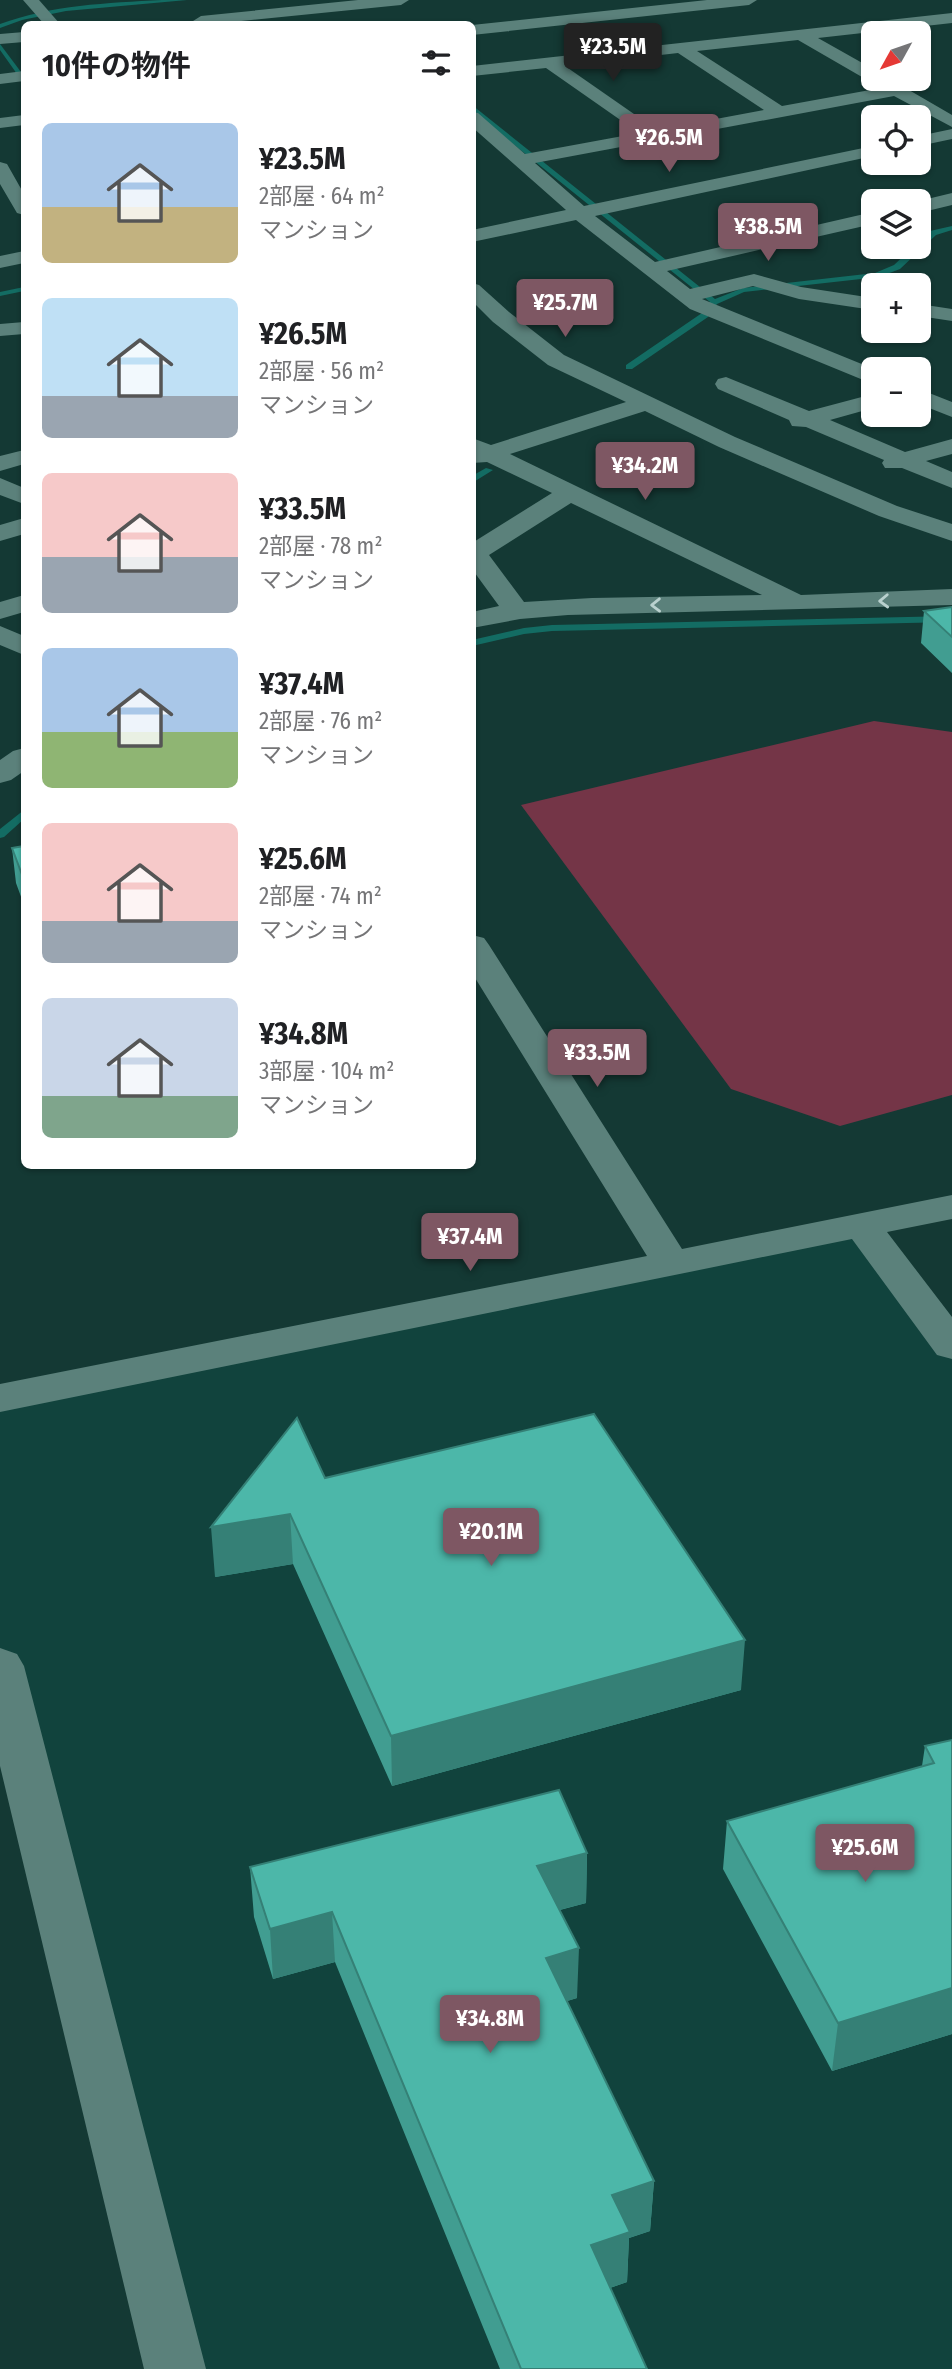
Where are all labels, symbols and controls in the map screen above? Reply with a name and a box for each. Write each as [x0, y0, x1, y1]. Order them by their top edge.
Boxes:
north arrow [861, 21, 931, 91]
map controls [861, 21, 931, 427]
pin: ¥23.5M [556, 24, 670, 83]
text: ¥23.5M [580, 32, 646, 60]
icon: filters [417, 44, 455, 82]
text: 10件の物件 [42, 48, 191, 84]
button: locate [861, 105, 931, 175]
pin: ¥26.5M [612, 114, 726, 174]
text: ¥26.5M [635, 123, 703, 151]
text: ¥23.5M [259, 141, 346, 177]
icon: home [98, 151, 182, 235]
text: 2部屋 · 64 m² [259, 182, 385, 210]
button: layers [861, 189, 931, 259]
pin: ¥38.5M [711, 204, 825, 263]
text: ¥38.5M [734, 212, 802, 240]
text: マンション [259, 216, 374, 244]
button: + [861, 273, 931, 343]
pin: ¥25.7M [508, 280, 622, 339]
text: ¥25.7M [532, 288, 598, 316]
text: ¥26.5M [259, 316, 347, 352]
icon: home [98, 326, 182, 410]
text: 2部屋 · 56 m² [259, 357, 384, 385]
button: − [861, 357, 931, 427]
text: マンション [259, 391, 374, 419]
pin: ¥34.2M [588, 442, 702, 502]
text: ¥34.2M [612, 451, 678, 479]
text: ¥33.5M [259, 491, 346, 527]
icon: home [98, 501, 182, 585]
text: 2部屋 · 78 m² [259, 532, 383, 560]
text: マンション [259, 566, 374, 594]
one-way arrow [878, 593, 889, 609]
one-way arrow [651, 597, 662, 612]
text: ¥37.4M [259, 666, 344, 702]
icon: home [98, 676, 182, 760]
text: 2部屋 · 76 m² [259, 707, 382, 735]
text: マンション [259, 741, 374, 769]
text: ¥25.6M [259, 841, 347, 877]
icon: home [98, 851, 182, 935]
text: 2部屋 · 74 m² [259, 882, 382, 910]
text: マンション [259, 916, 374, 944]
text: ¥34.8M [259, 1016, 348, 1052]
icon: home [98, 1026, 182, 1110]
pin: ¥33.5M [540, 1030, 654, 1089]
text: ¥33.5M [564, 1038, 630, 1066]
text: 3部屋 · 104 m² [259, 1057, 394, 1085]
text: マンション [259, 1091, 374, 1119]
pin: ¥37.4M [413, 1214, 527, 1273]
text: ¥37.4M [437, 1222, 503, 1250]
pin: ¥20.1M [434, 1508, 548, 1568]
text: ¥20.1M [459, 1517, 523, 1545]
pin: ¥25.6M [808, 1825, 922, 1884]
text: ¥25.6M [831, 1833, 899, 1861]
pin: ¥34.8M [433, 1996, 547, 2055]
text: ¥34.8M [456, 2004, 524, 2032]

